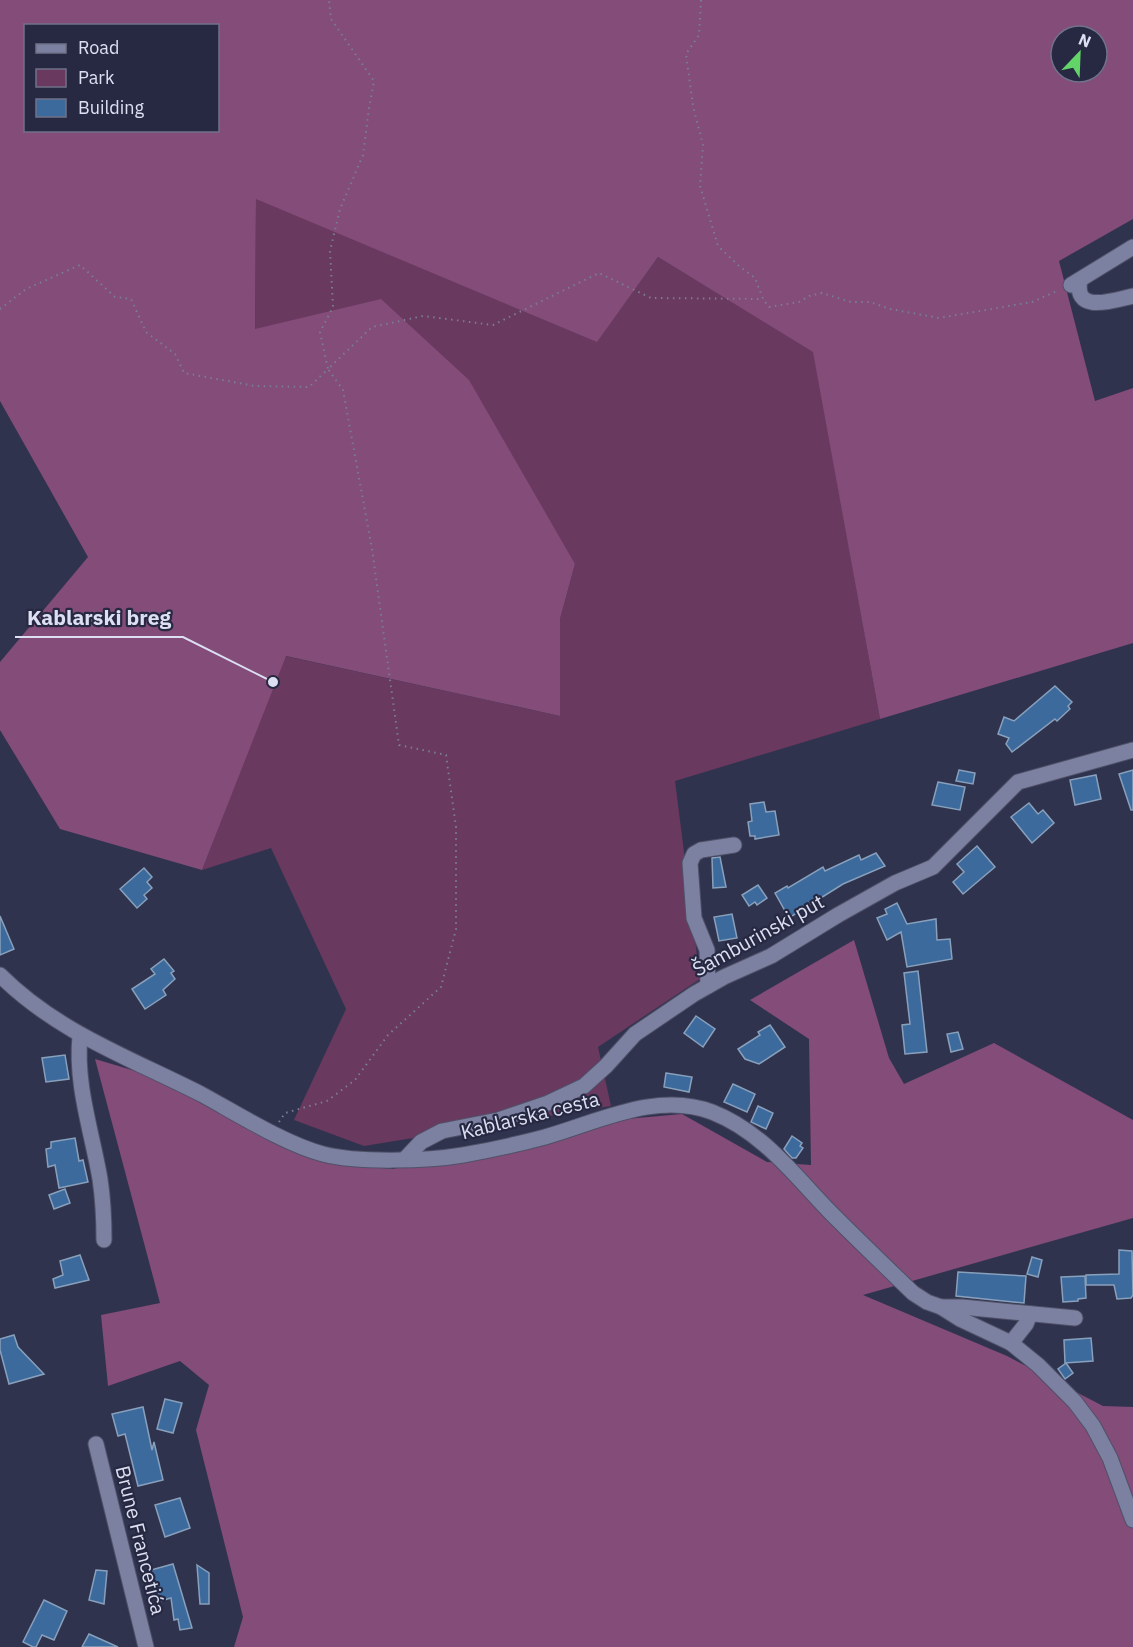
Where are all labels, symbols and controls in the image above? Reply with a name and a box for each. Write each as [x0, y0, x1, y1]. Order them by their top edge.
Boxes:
legend [24, 24, 219, 132]
north arrow [1049, 24, 1109, 84]
text: N [1076, 29, 1094, 52]
text: Road [78, 36, 119, 59]
text: Park [78, 66, 115, 89]
text: Building [78, 96, 145, 119]
callout: Kablarski breg [15, 598, 183, 637]
text: Kablarski breg [27, 603, 171, 631]
street label: Šamburinski put [687, 888, 829, 982]
street label: Kablarska cesta [458, 1085, 602, 1145]
street label: Brune Francetića [109, 1463, 173, 1618]

